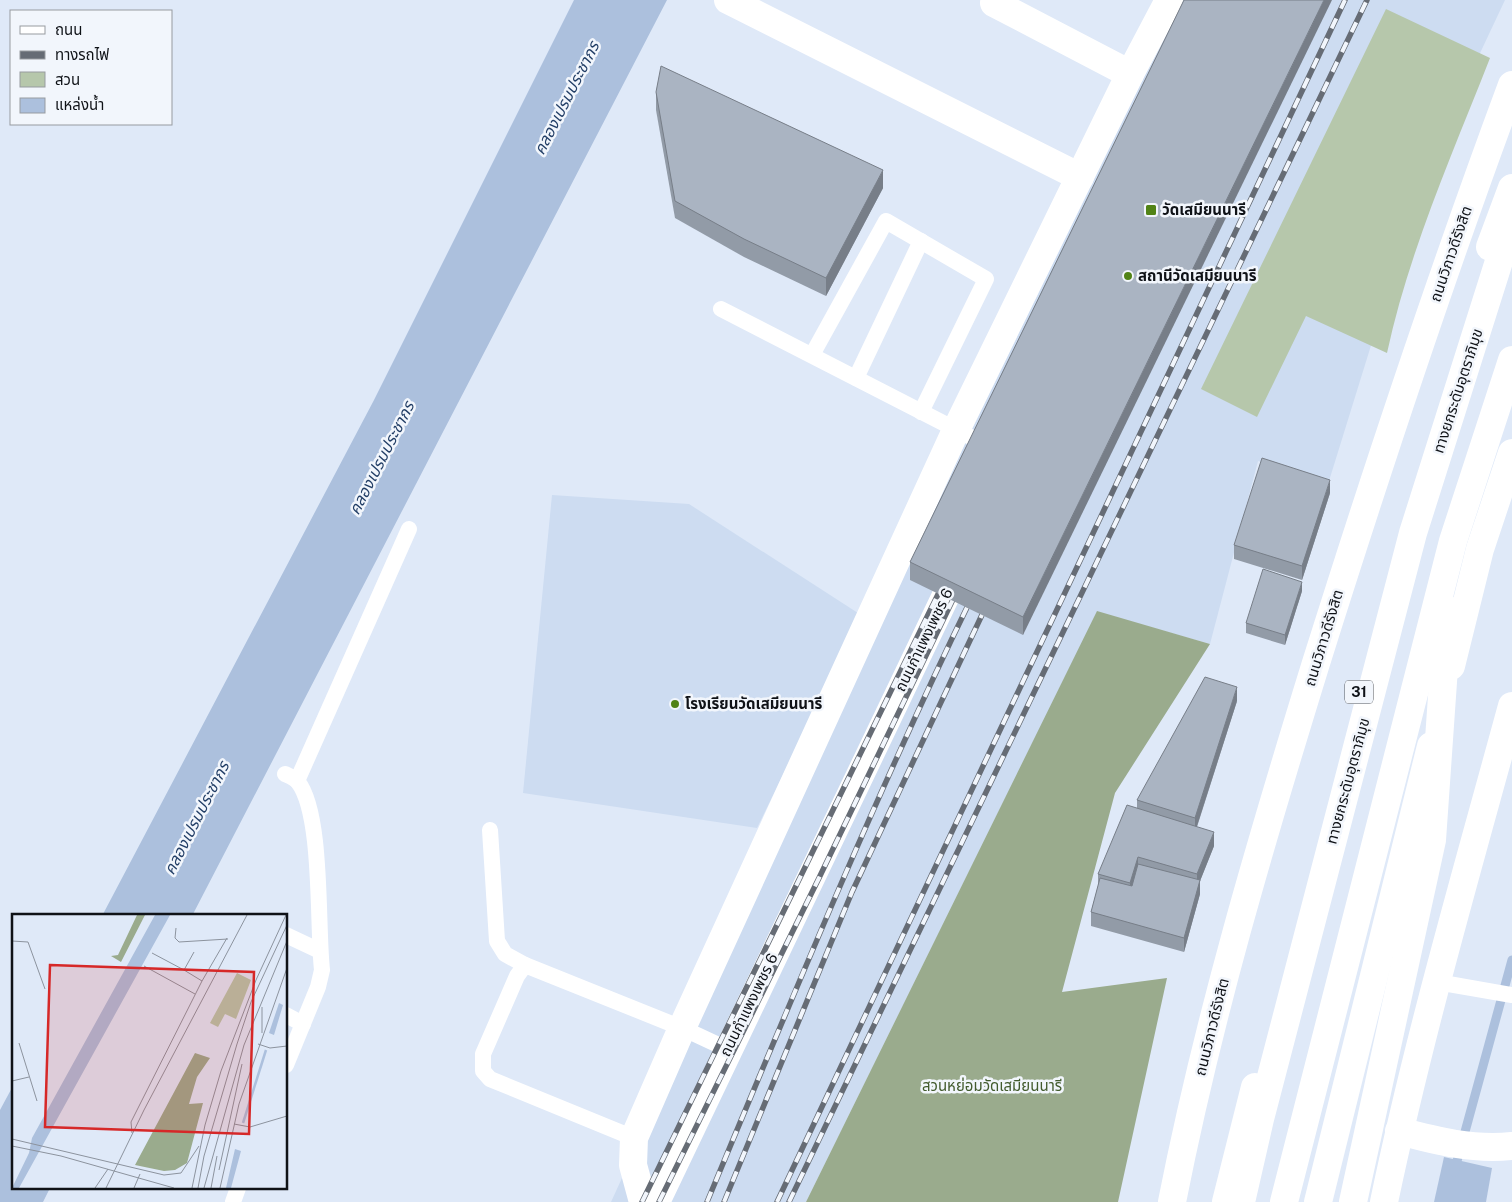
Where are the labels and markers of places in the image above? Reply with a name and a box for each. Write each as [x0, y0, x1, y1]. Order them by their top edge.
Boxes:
place label: วัดเสมียนนารี [1162, 201, 1246, 218]
marker: วัดเสมียนนารี [1144, 203, 1158, 217]
place label: สถานีวัดเสมียนนารี [1138, 267, 1257, 284]
marker: สถานีวัดเสมียนนารี [1122, 270, 1134, 282]
place label: โรงเรียนวัดเสมียนนารี [685, 695, 823, 712]
marker: โรงเรียนวัดเสมียนนารี [669, 698, 681, 710]

